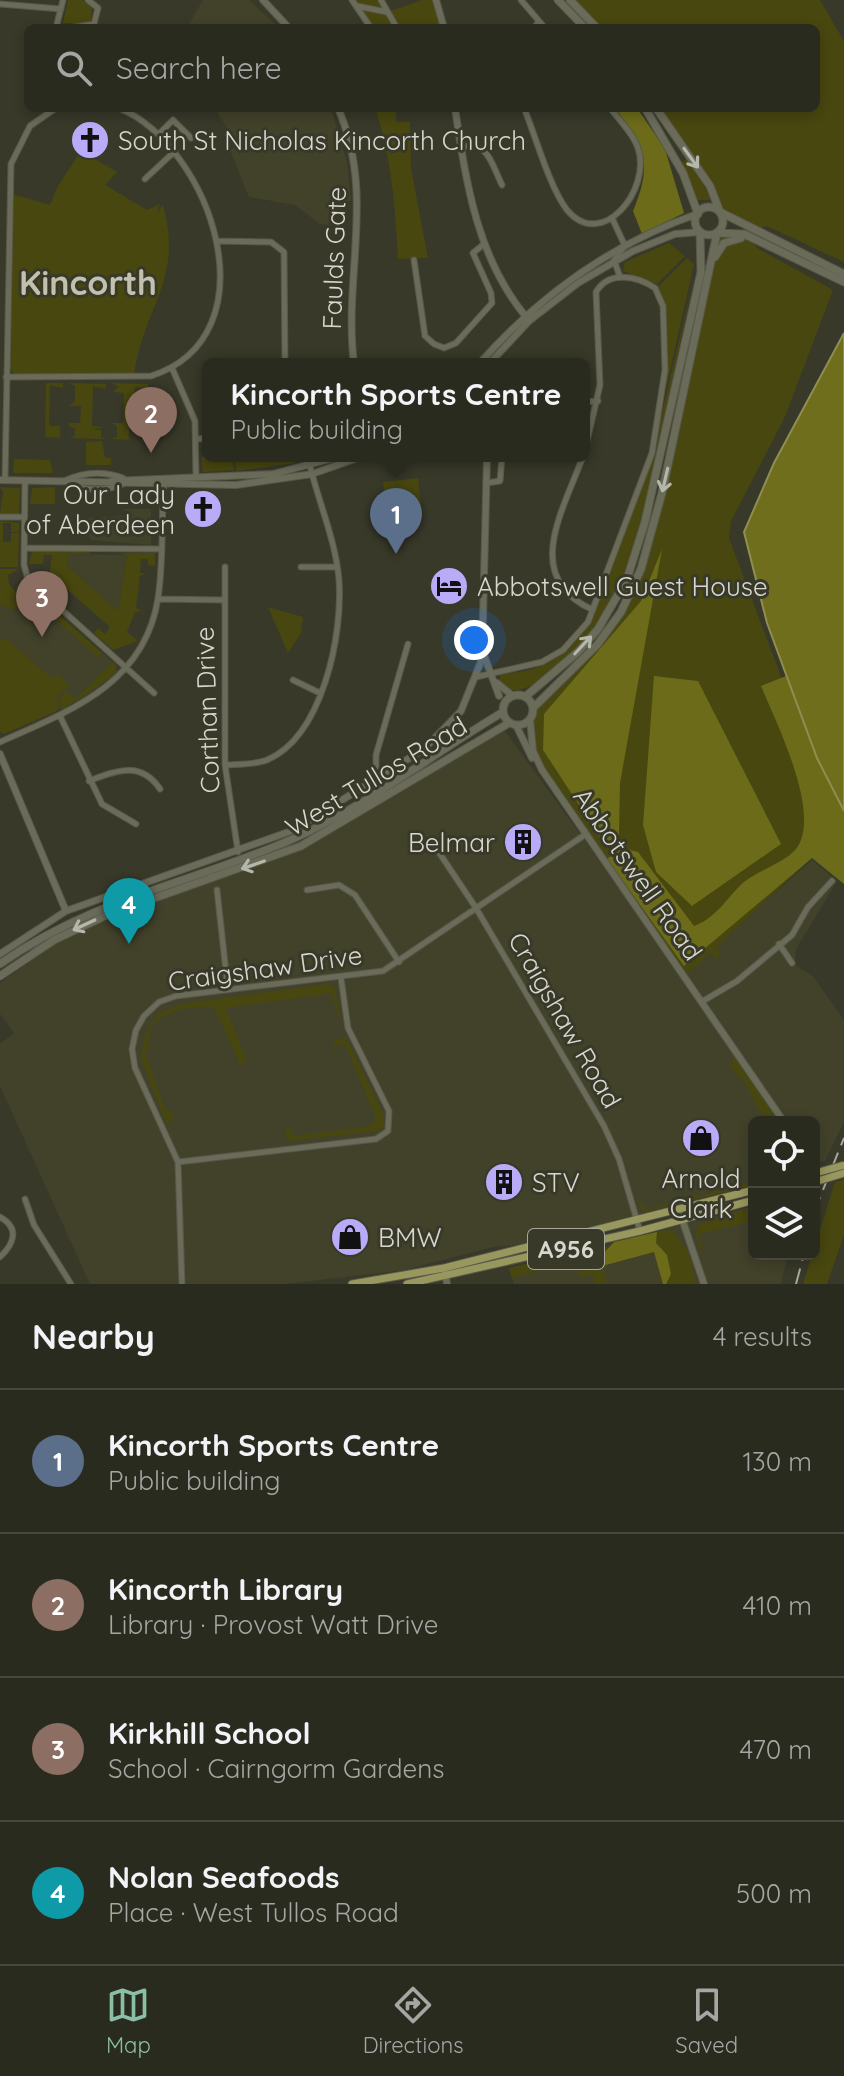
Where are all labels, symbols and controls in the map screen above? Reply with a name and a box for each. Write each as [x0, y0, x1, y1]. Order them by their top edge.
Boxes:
search box [24, 24, 820, 112]
icon: search [52, 46, 96, 90]
text: Search here [116, 49, 282, 87]
church icon: South St Nicholas Kincorth Church [69, 119, 111, 161]
place label: South St Nicholas Kincorth Church [118, 124, 526, 157]
one-way arrow [682, 147, 699, 168]
street label: Faulds Gate [315, 186, 353, 330]
district label: Kincorth [19, 261, 157, 304]
popup [202, 358, 590, 462]
text: Kincorth Sports Centre [230, 375, 562, 413]
pin: 2 [125, 387, 177, 453]
text: Public building [230, 413, 403, 446]
one-way arrow [657, 466, 672, 492]
place label: Our Lady of Aberdeen [26, 478, 175, 541]
church icon: Our Lady of Aberdeen [182, 488, 224, 530]
pin: 1 [370, 488, 422, 554]
hotel icon: Abbotswell Guest House [428, 565, 470, 607]
place label: Abbotswell Guest House [477, 570, 768, 603]
pin: 3 [16, 571, 68, 637]
your location [454, 620, 494, 660]
street label: Corthan Drive [188, 626, 226, 794]
one-way arrow [574, 636, 592, 656]
street label: West Tullos Road [279, 709, 473, 843]
street label: Abbotswell Road [566, 781, 710, 967]
building icon: Belmar [502, 821, 544, 863]
place label: Belmar [408, 826, 495, 859]
one-way arrow [240, 858, 265, 873]
pin: 4 [103, 878, 155, 944]
one-way arrow [73, 918, 97, 933]
street label: Craigshaw Road [501, 926, 629, 1114]
street label: Craigshaw Drive [166, 938, 364, 998]
map controls [748, 1116, 820, 1260]
button: locate [748, 1116, 820, 1188]
shop icon: Arnold Clark [680, 1117, 722, 1159]
building icon: STV [483, 1161, 525, 1203]
place label: Arnold Clark [661, 1162, 741, 1225]
place label: STV [532, 1166, 580, 1199]
button: layers [748, 1188, 820, 1260]
shop icon: BMW [329, 1216, 371, 1258]
place label: BMW [378, 1221, 442, 1254]
road number: A956 [528, 1229, 604, 1269]
text: Nearby [32, 1315, 155, 1358]
text: 4 results [713, 1320, 812, 1353]
text: Kincorth Sports Centre [108, 1426, 439, 1464]
text: 1 [53, 1445, 63, 1478]
text: 130 m [742, 1445, 812, 1478]
text: Public building [108, 1464, 280, 1497]
text: Kincorth Library [108, 1570, 343, 1608]
text: 2 [51, 1589, 65, 1622]
text: 410 m [743, 1589, 812, 1622]
text: Library · Provost Watt Drive [108, 1608, 439, 1641]
text: Kirkhill School [108, 1714, 311, 1752]
text: 3 [51, 1733, 65, 1766]
text: 470 m [739, 1733, 812, 1766]
text: School · Cairngorm Gardens [108, 1752, 444, 1785]
text: Nolan Seafoods [108, 1858, 340, 1896]
text: 4 [50, 1877, 66, 1910]
text: 500 m [736, 1877, 812, 1910]
text: Place · West Tullos Road [108, 1896, 399, 1929]
tab: Map [106, 1983, 151, 2059]
tab: Directions [363, 1983, 463, 2059]
tab: Saved [675, 1983, 738, 2059]

